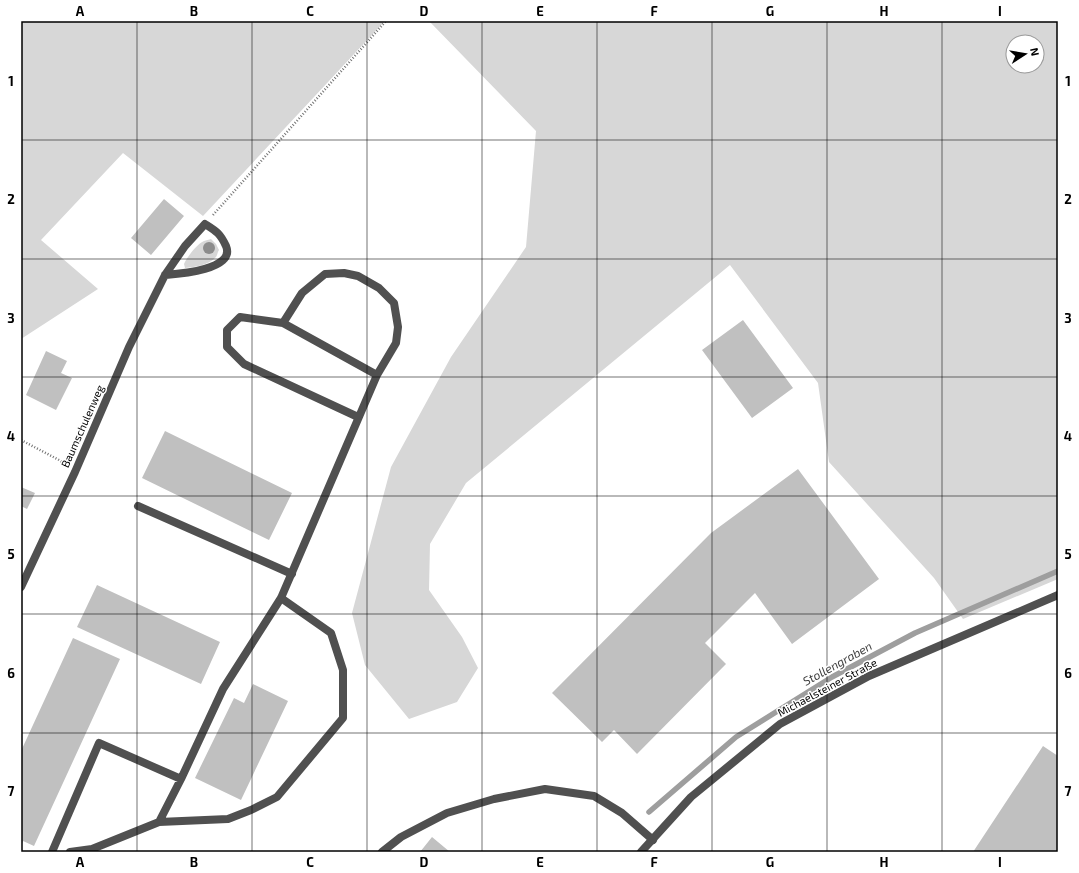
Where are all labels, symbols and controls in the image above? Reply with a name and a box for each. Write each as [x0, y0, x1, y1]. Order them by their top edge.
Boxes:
text: A [76, 3, 85, 19]
text: B [190, 3, 198, 19]
text: C [306, 3, 314, 19]
text: D [420, 3, 429, 19]
text: E [536, 3, 544, 19]
text: F [650, 3, 658, 19]
text: G [766, 3, 774, 19]
text: H [880, 3, 889, 19]
text: I [998, 3, 1002, 19]
north arrow [1005, 34, 1045, 74]
text: N [1028, 47, 1042, 57]
text: 1 [8, 73, 14, 89]
text: 1 [1065, 73, 1071, 89]
text: 2 [7, 191, 15, 207]
text: 2 [1064, 191, 1072, 207]
text: 3 [7, 310, 15, 326]
text: 3 [1064, 310, 1072, 326]
street label: Baumschulenweg [58, 383, 106, 469]
text: 4 [7, 428, 15, 444]
text: 4 [1064, 428, 1072, 444]
text: 5 [7, 546, 15, 562]
text: 5 [1064, 546, 1072, 562]
water label: Stollengraben [800, 638, 874, 688]
street label: Michaelsteiner Straße [775, 655, 879, 719]
text: 6 [7, 665, 15, 681]
text: 6 [1064, 665, 1072, 681]
text: 7 [8, 783, 15, 799]
text: 7 [1065, 783, 1072, 799]
text: A [76, 854, 85, 870]
text: B [190, 854, 198, 870]
text: C [306, 854, 314, 870]
text: D [420, 854, 429, 870]
text: E [536, 854, 544, 870]
text: F [650, 854, 658, 870]
text: G [766, 854, 774, 870]
text: H [880, 854, 889, 870]
text: I [998, 854, 1002, 870]

